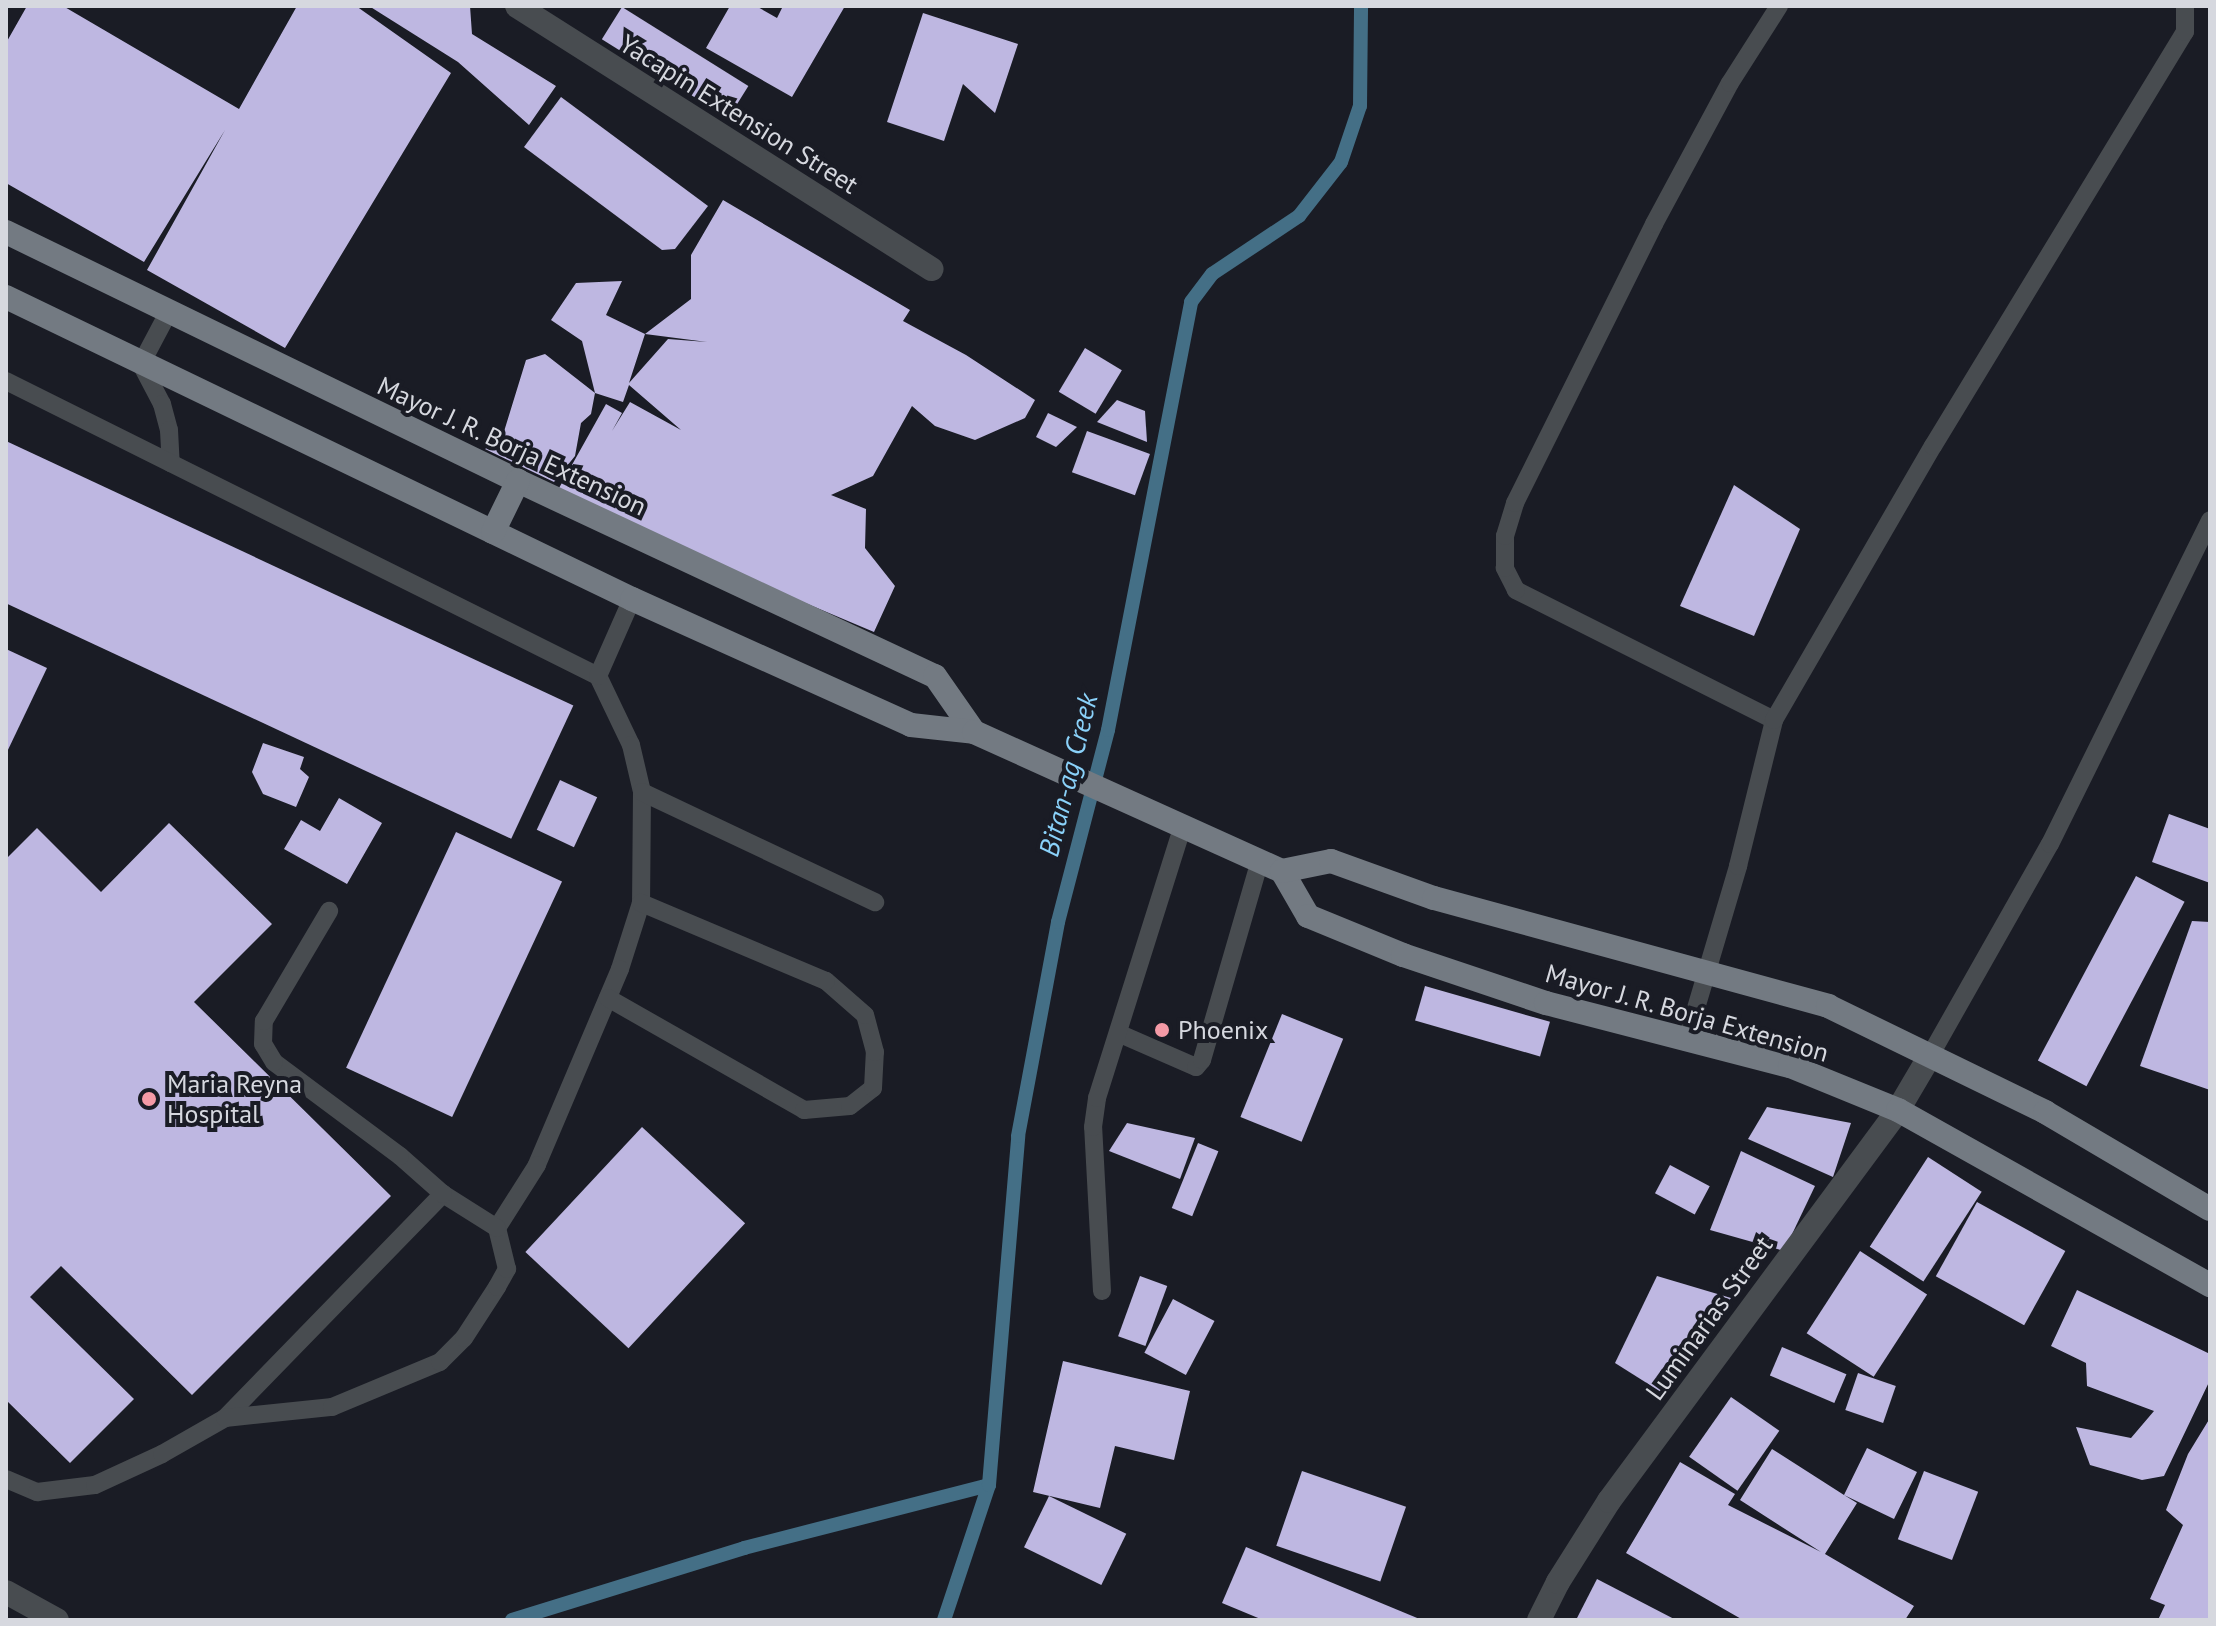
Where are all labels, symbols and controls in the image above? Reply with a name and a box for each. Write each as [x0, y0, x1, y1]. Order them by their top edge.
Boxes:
street label: Yacapin Extension Street [614, 28, 864, 200]
street label: Mayor J. R. Borja Extension [371, 369, 653, 523]
water label: Bitan-ag Creek [1032, 690, 1104, 860]
street label: Mayor J. R. Borja Extension [1540, 957, 1834, 1069]
place label: Phoenix [1178, 1014, 1268, 1046]
marker: Phoenix [1153, 1021, 1171, 1039]
place label: Maria Reyna Hospital [167, 1068, 302, 1130]
marker: Maria Reyna Hospital [138, 1088, 160, 1110]
street label: Luminarias Street [1639, 1230, 1779, 1406]

